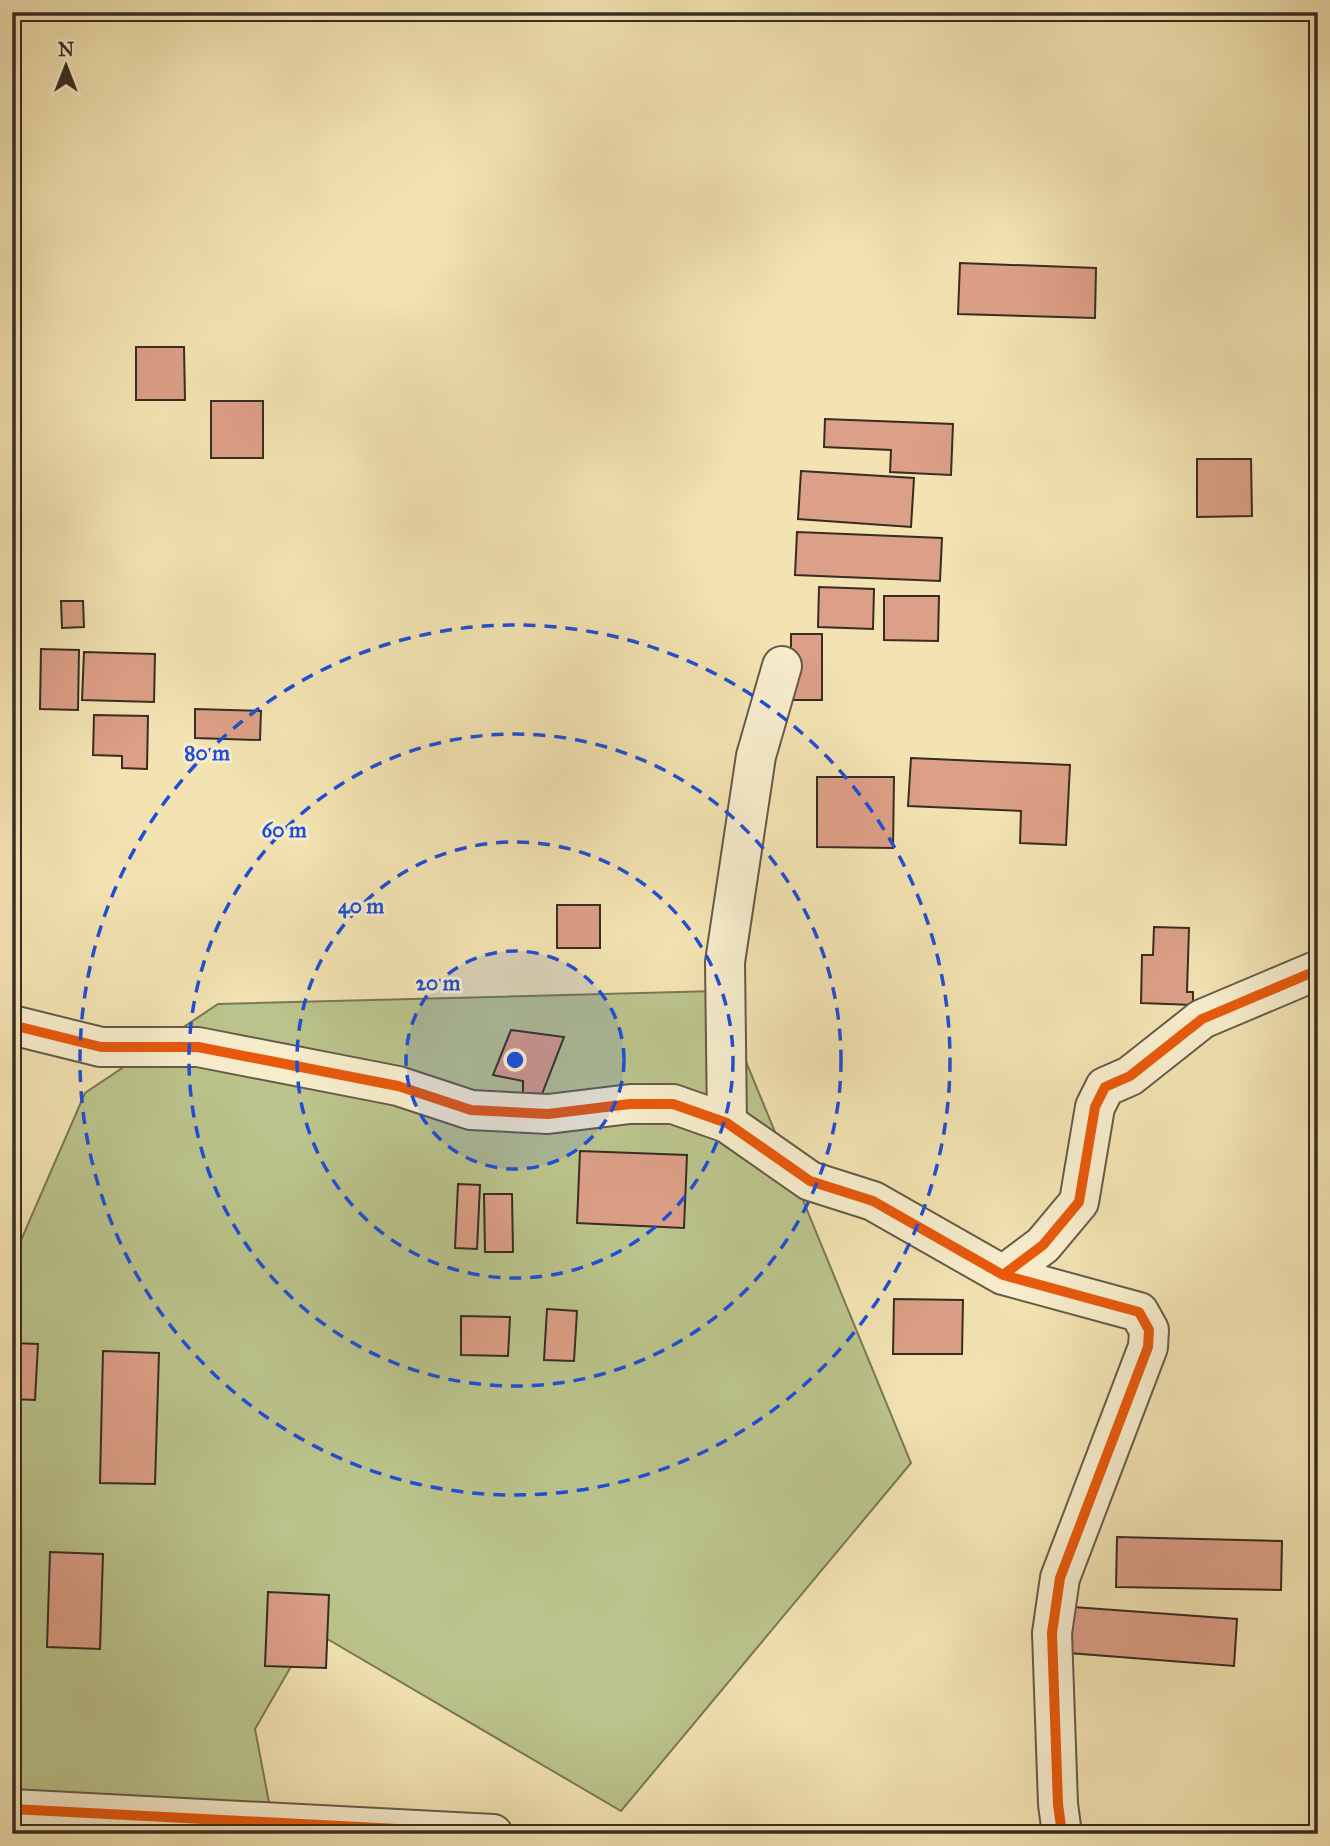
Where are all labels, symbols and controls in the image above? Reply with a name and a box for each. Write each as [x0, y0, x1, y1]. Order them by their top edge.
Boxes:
north arrow [32, 32, 102, 102]
text: N [58, 38, 74, 61]
text: 80 m [184, 740, 230, 766]
text: 60 m [261, 817, 307, 843]
text: 40 m [338, 893, 384, 919]
text: 20 m [416, 970, 461, 996]
centre of rings [503, 1048, 527, 1072]

